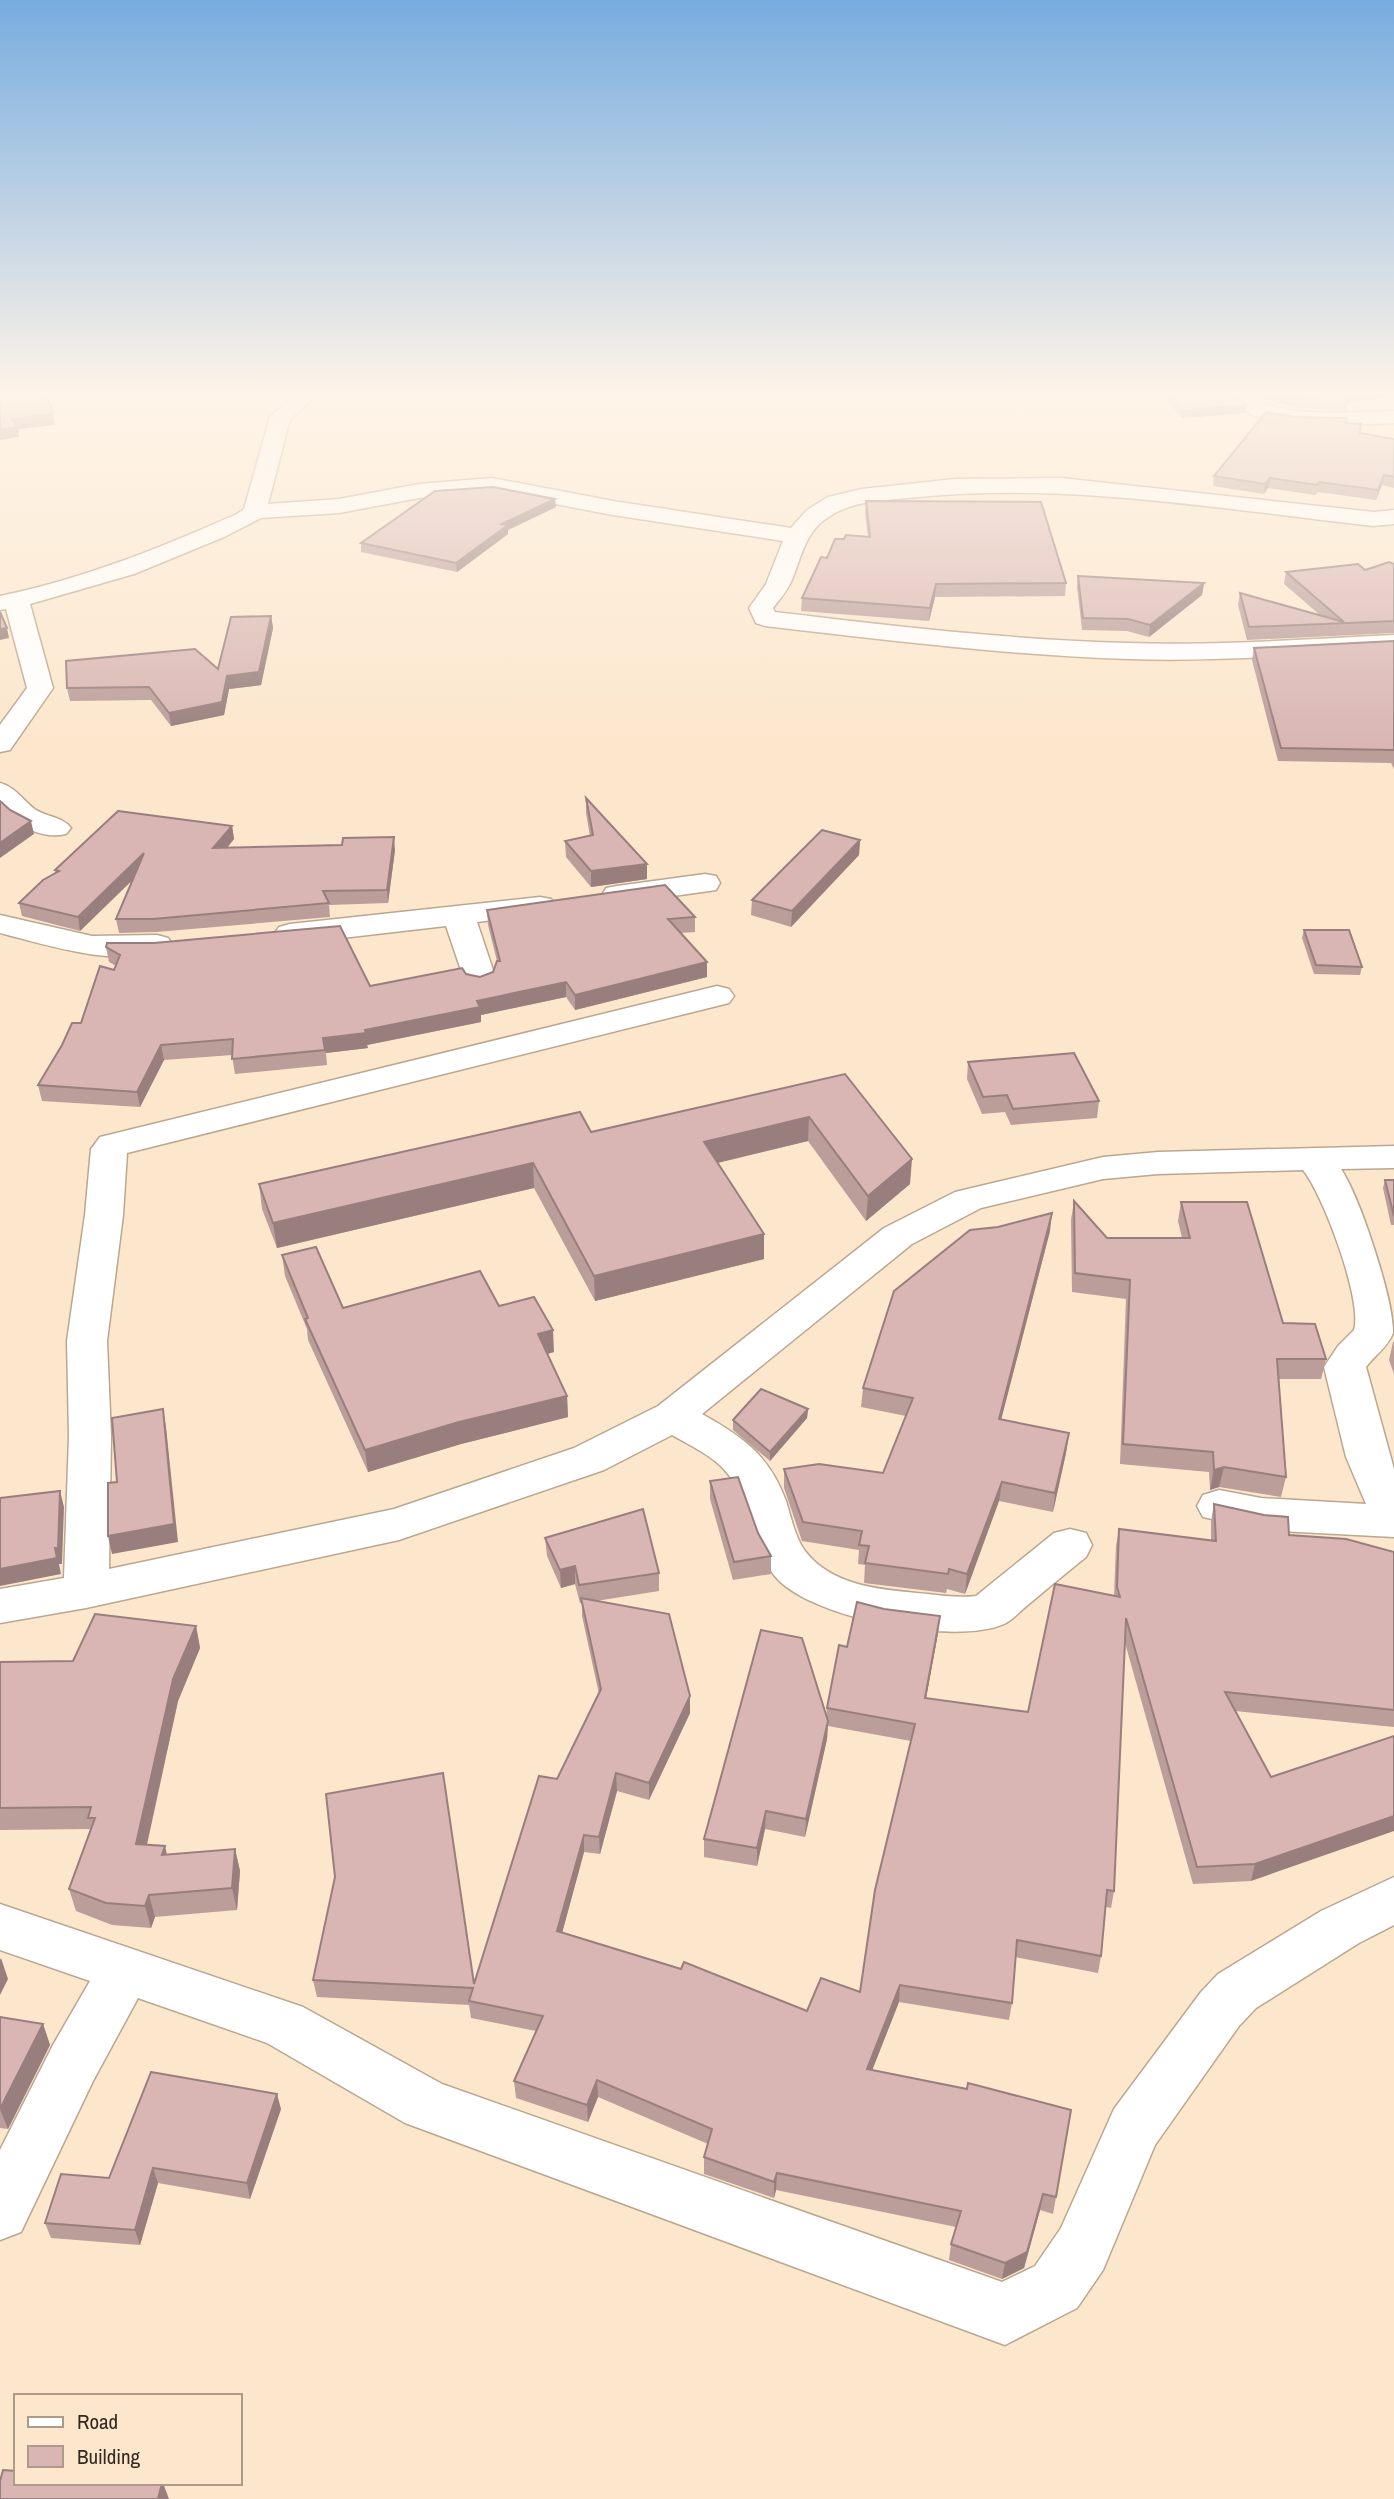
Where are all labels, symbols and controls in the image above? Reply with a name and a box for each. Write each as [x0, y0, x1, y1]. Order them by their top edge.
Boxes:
legend [14, 2394, 242, 2485]
text: Road [77, 2407, 118, 2436]
text: Building [77, 2442, 141, 2471]

